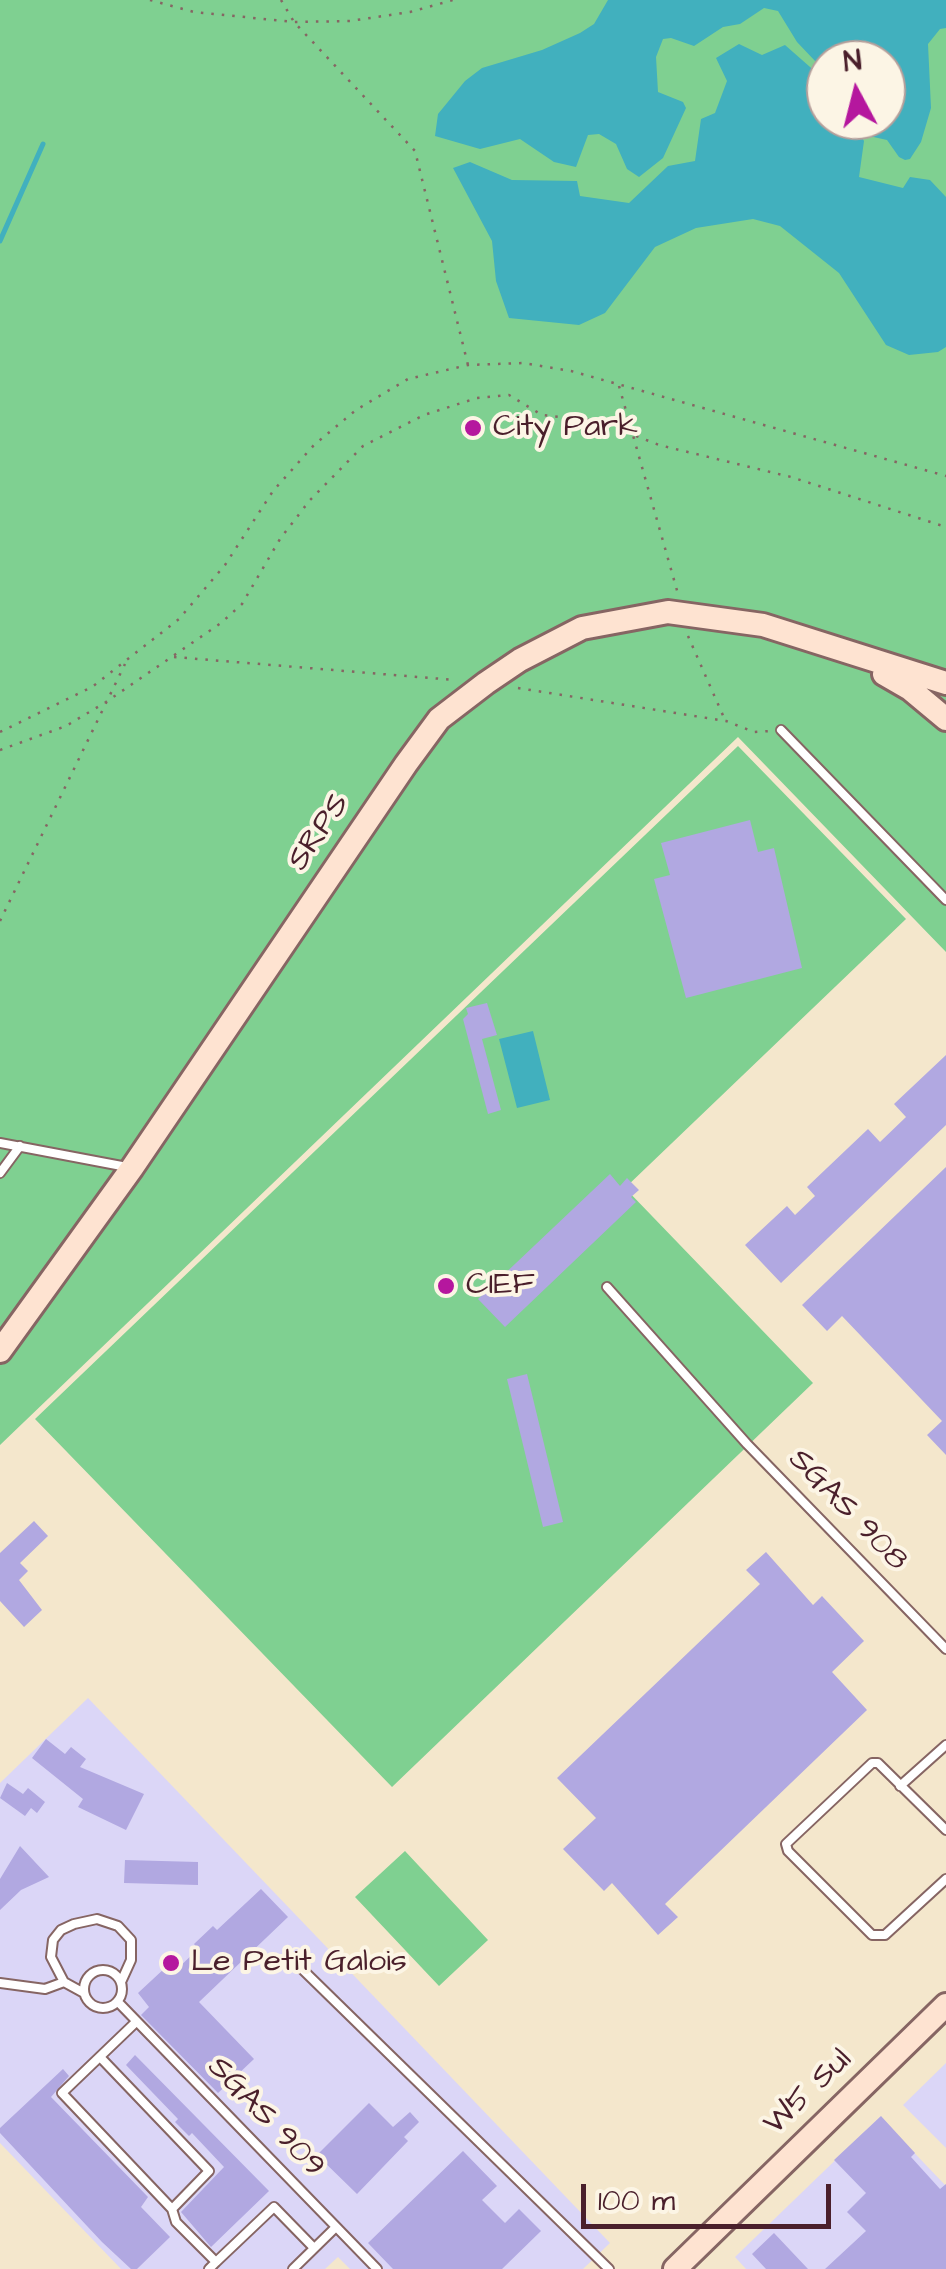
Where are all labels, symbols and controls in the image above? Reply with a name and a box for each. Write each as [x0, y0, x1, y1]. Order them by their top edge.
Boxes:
north arrow [806, 40, 906, 140]
text: N [841, 41, 864, 82]
place label: City Park [493, 409, 638, 447]
marker: City Park [462, 417, 484, 439]
street label: SRPS [281, 787, 359, 879]
place label: CIEF [466, 1267, 535, 1305]
marker: CIEF [435, 1275, 457, 1297]
street label: SGAS 908 [779, 1442, 915, 1580]
place label: Le Petit Galois [191, 1944, 407, 1982]
marker: Le Petit Galois [160, 1952, 182, 1974]
street label: W5 Sul [757, 2042, 861, 2144]
street label: SGAS 909 [198, 2050, 332, 2186]
scale bar [586, 2164, 836, 2226]
text: 100 m [598, 2180, 675, 2222]

